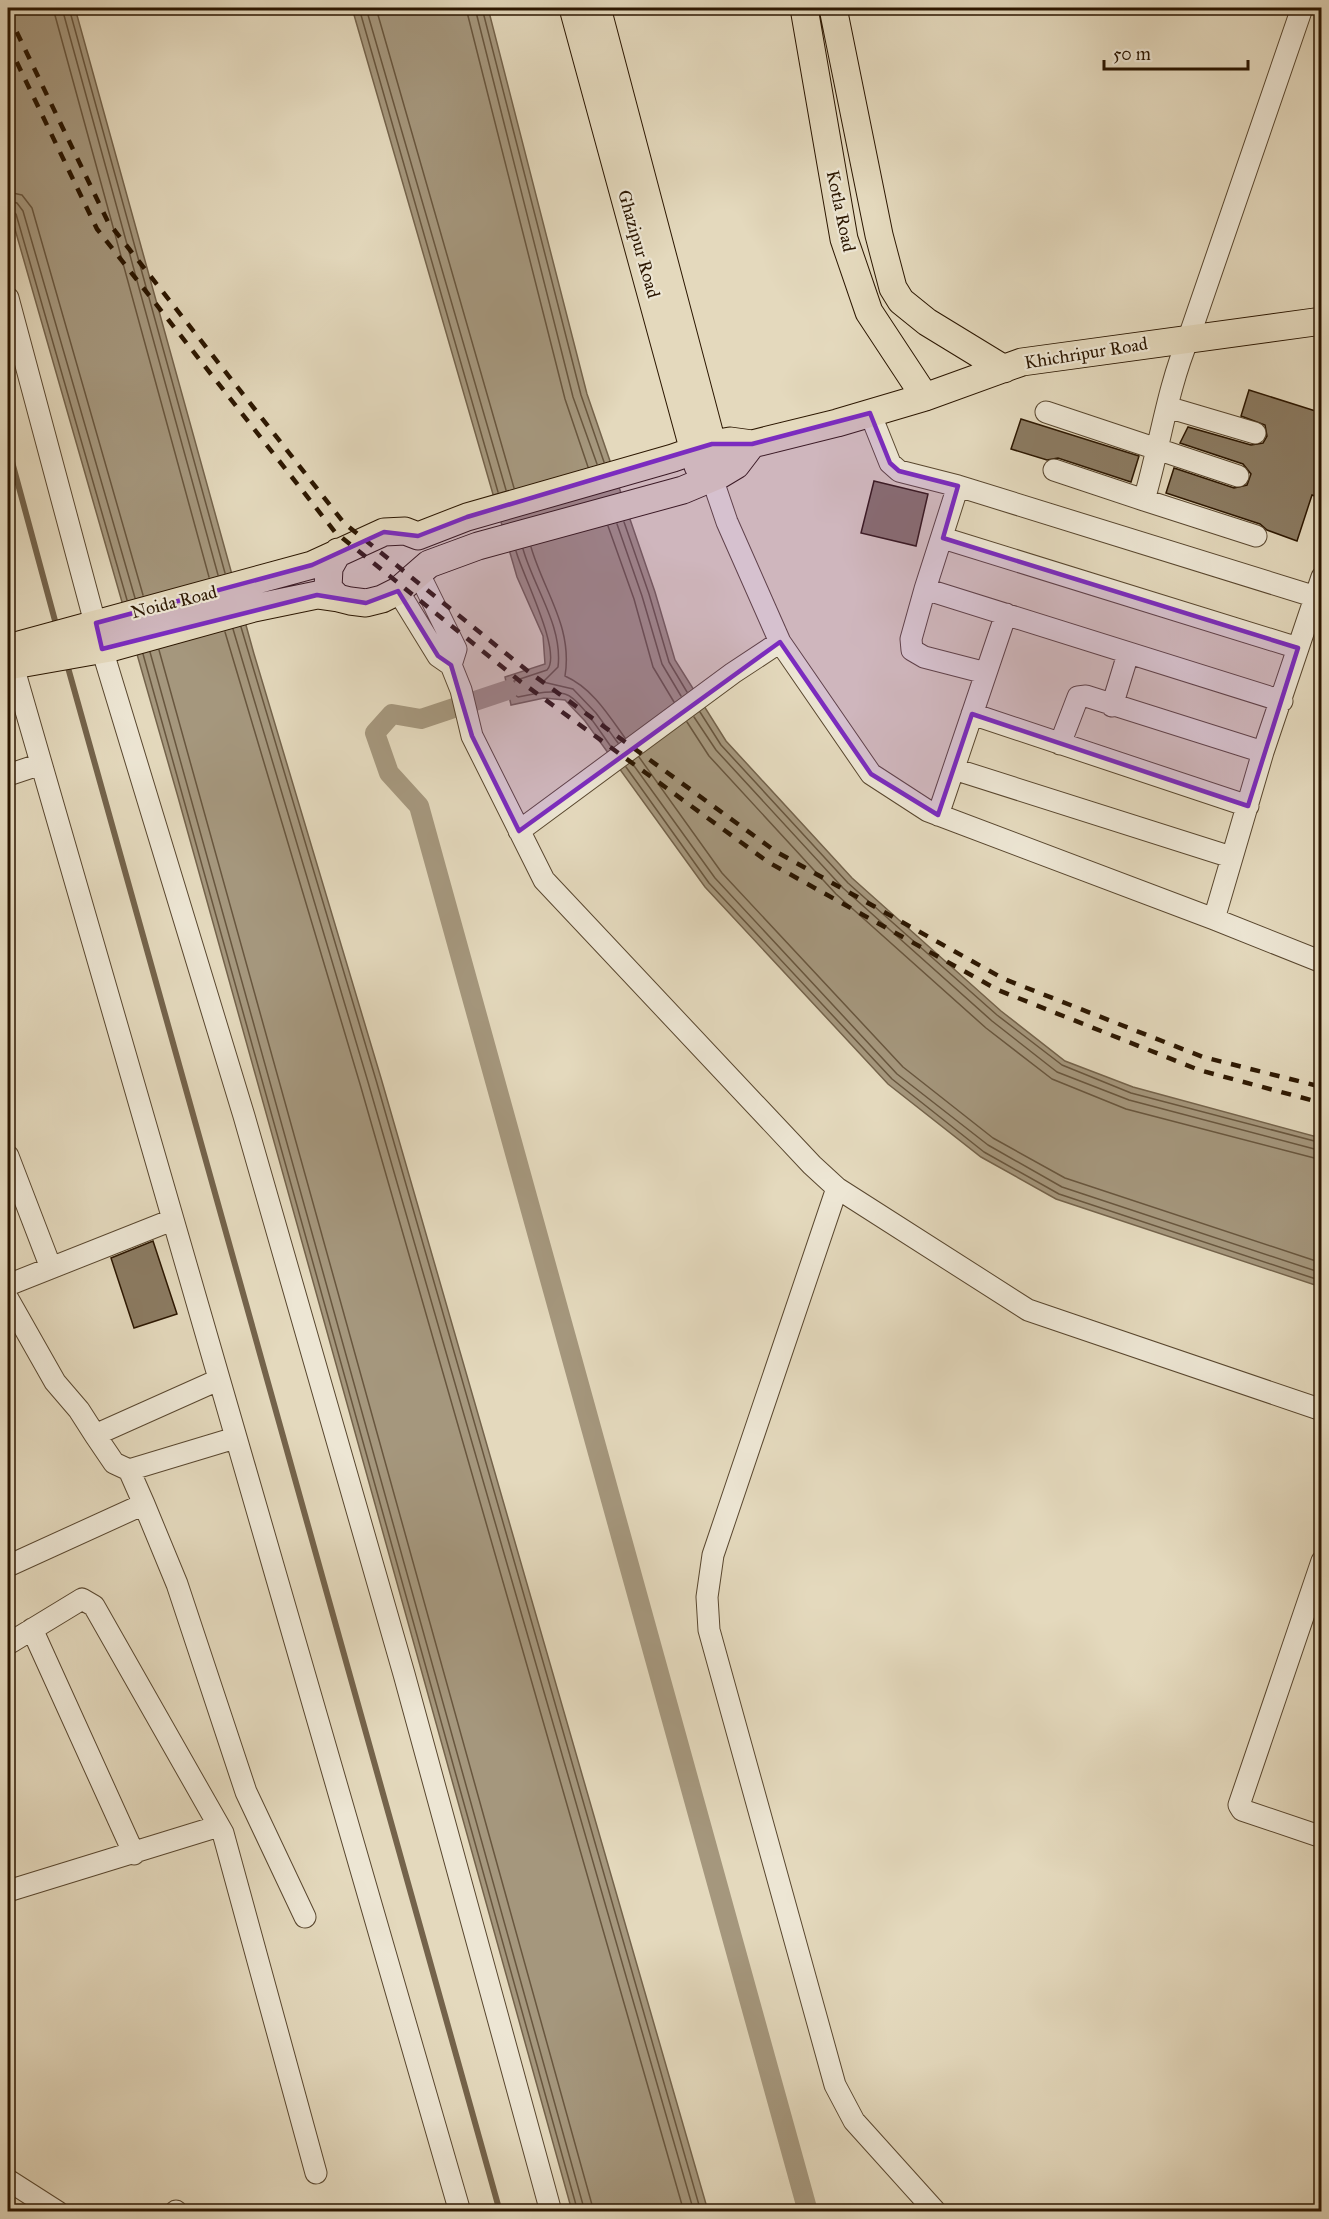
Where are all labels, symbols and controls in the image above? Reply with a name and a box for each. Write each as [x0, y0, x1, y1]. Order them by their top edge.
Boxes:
scale bar [1104, 33, 1248, 71]
text: 50 m [1113, 43, 1151, 65]
street label: Kotla Road [822, 168, 860, 254]
street label: Ghazipur Road [613, 187, 665, 301]
street label: Khichripur Road [1023, 332, 1149, 374]
street label: Noida Road [129, 581, 219, 623]

